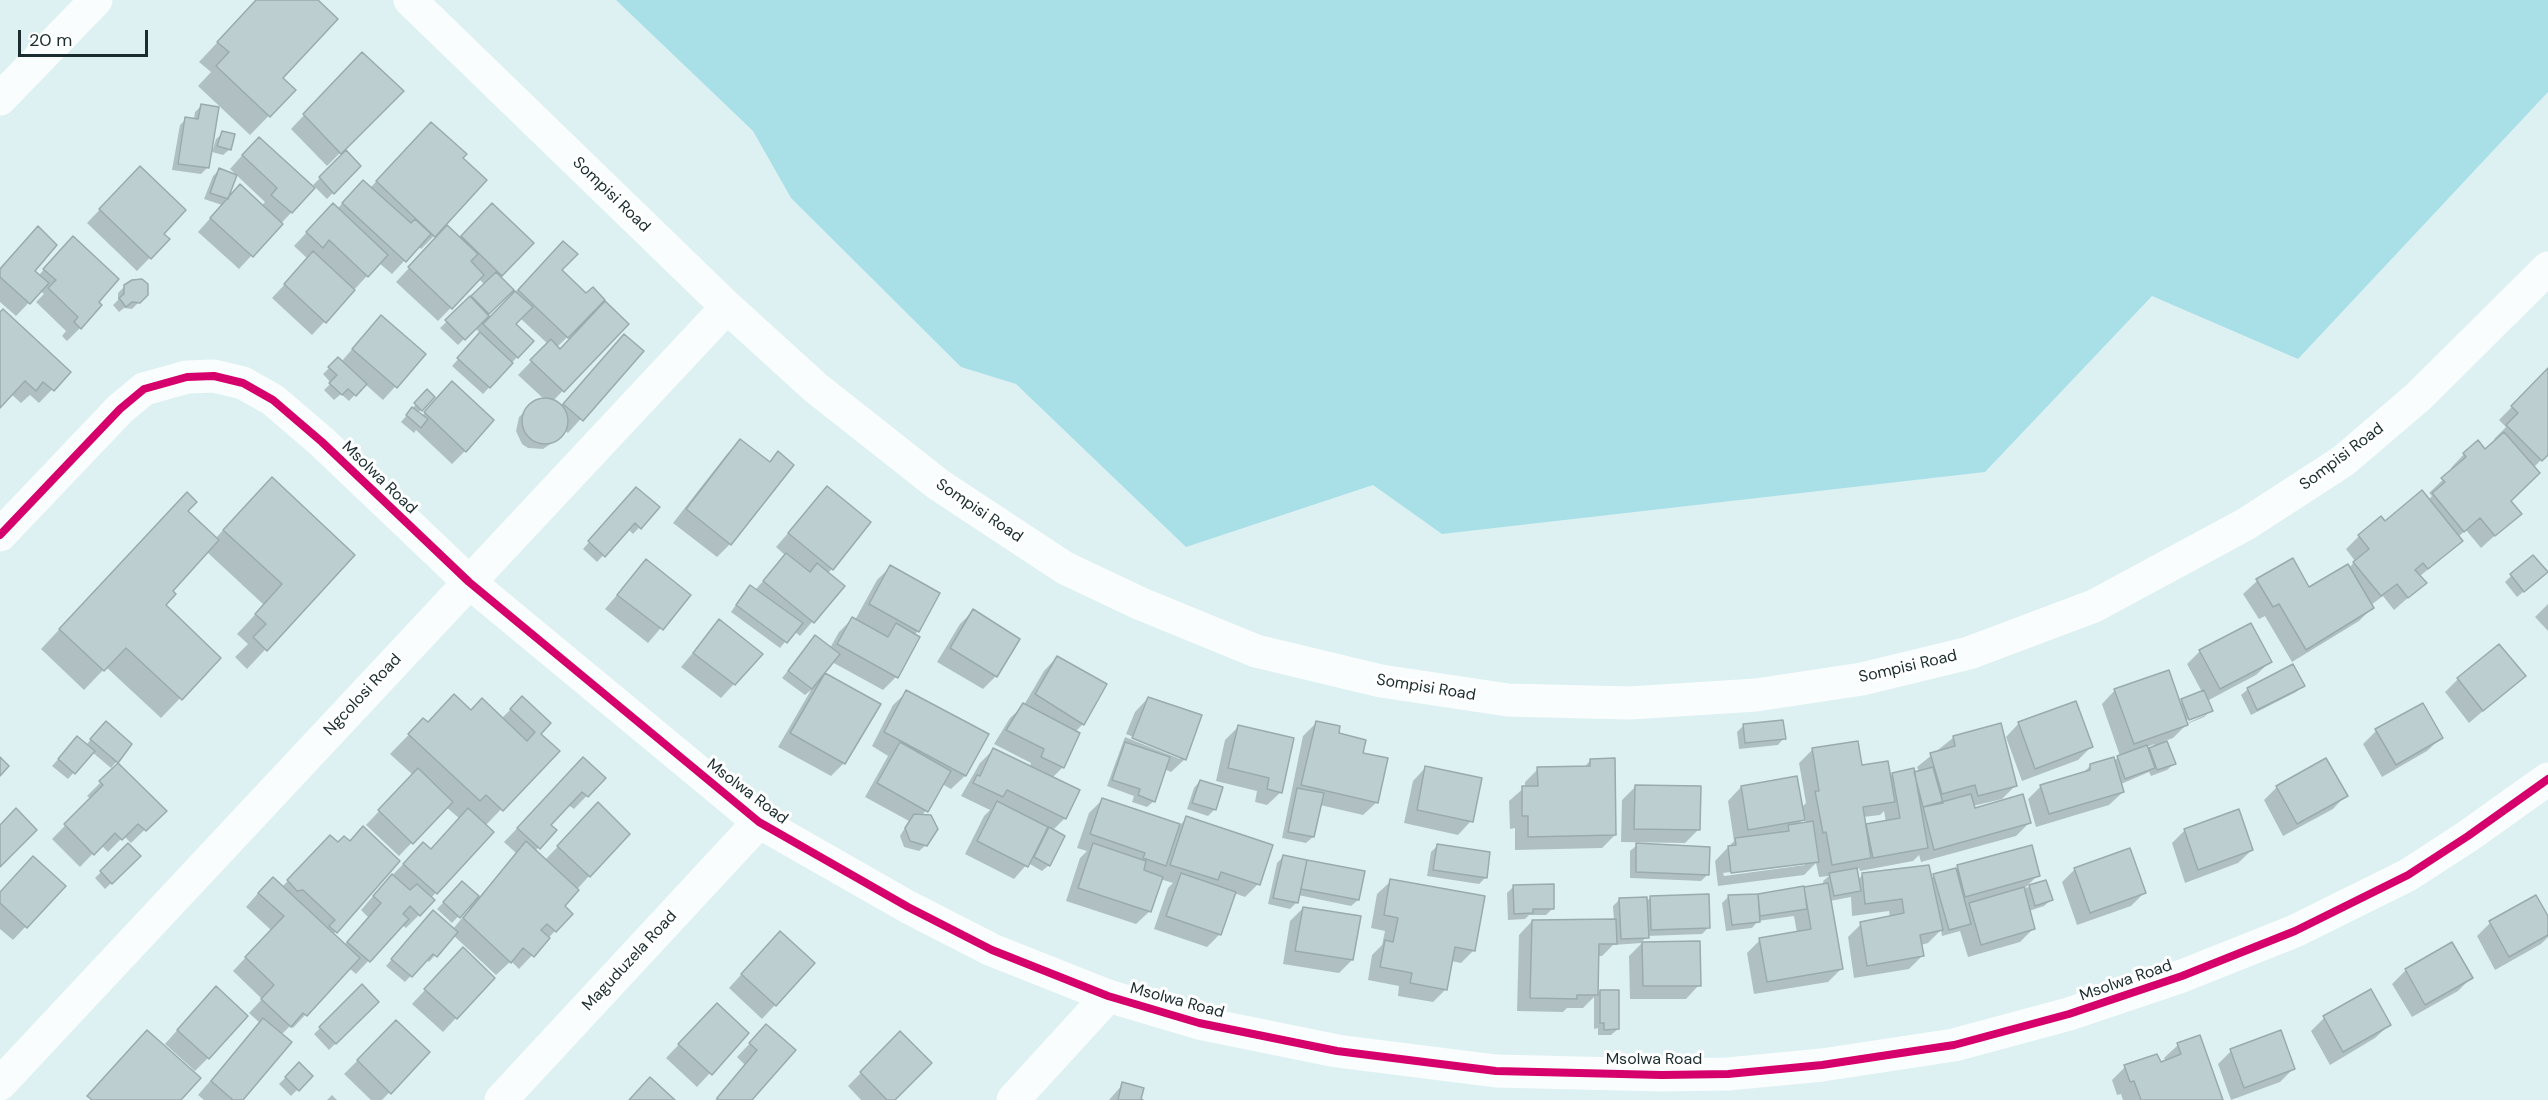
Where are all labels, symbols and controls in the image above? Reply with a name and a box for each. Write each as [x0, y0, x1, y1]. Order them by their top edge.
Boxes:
scale bar [21, 18, 152, 56]
text: 20 m [29, 28, 72, 52]
street label: Sompisi Road [568, 153, 654, 237]
street label: Sompisi Road [2296, 419, 2388, 495]
street label: Msolwa Road [338, 438, 420, 518]
street label: Sompisi Road [932, 475, 1026, 547]
street label: Sompisi Road [1857, 646, 1959, 688]
street label: Ngcolosi Road [320, 650, 406, 740]
street label: Sompisi Road [1375, 671, 1477, 705]
street label: Msolwa Road [703, 755, 791, 829]
street label: Maguduzela Road [579, 907, 681, 1015]
street label: Msolwa Road [2077, 956, 2175, 1006]
street label: Msolwa Road [1128, 979, 1226, 1023]
street label: Msolwa Road [1606, 1050, 1702, 1070]

